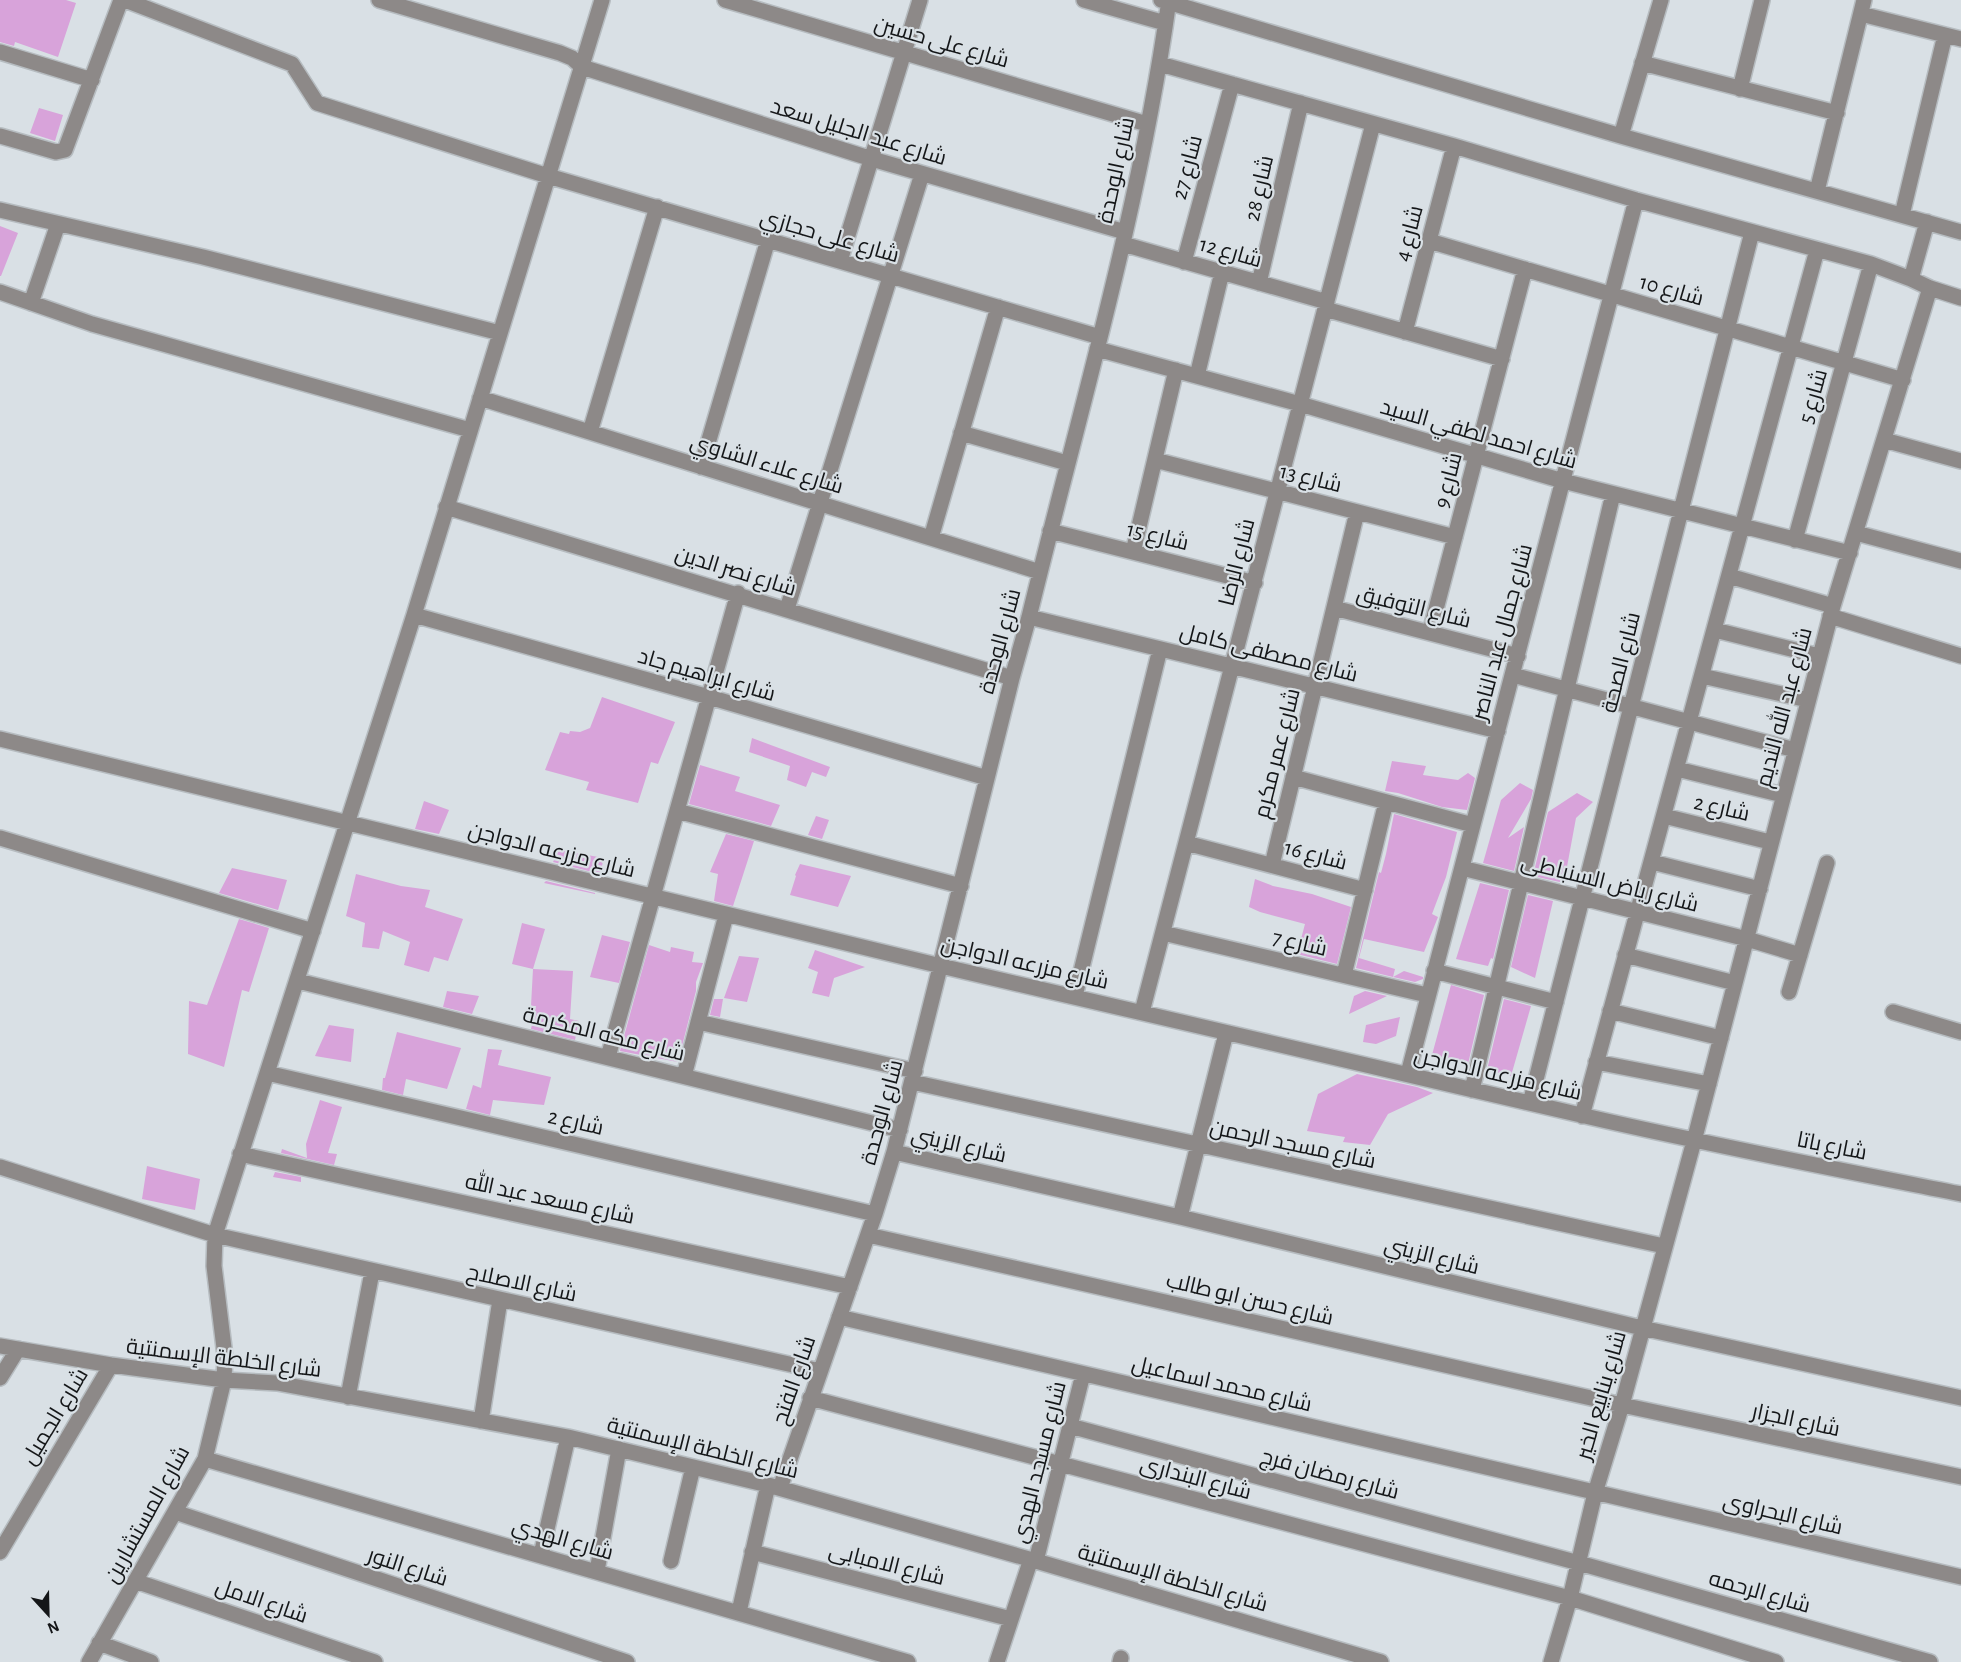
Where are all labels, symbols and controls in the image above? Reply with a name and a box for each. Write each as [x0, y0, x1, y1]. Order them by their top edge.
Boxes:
street label: شارع على حسين [871, 12, 1012, 75]
street label: شارع عبد الجليل سعد [767, 95, 949, 172]
street label: شارع الوحدة [1094, 115, 1141, 226]
street label: شارع 27 [1168, 133, 1209, 202]
street label: شارع 28 [1241, 153, 1280, 224]
street label: شارع 4 [1391, 203, 1430, 264]
street label: شارع على حجازي [756, 206, 902, 271]
street label: شارع 12 [1196, 233, 1264, 274]
street label: شارع 10 [1636, 270, 1706, 312]
street label: شارع 5 [1795, 367, 1834, 427]
street label: شارع احمد لطفي السيد [1377, 395, 1580, 477]
street label: شارع علاء الشاوي [686, 430, 846, 502]
street label: شارع 9 [1430, 450, 1469, 511]
street label: شارع 13 [1277, 460, 1344, 499]
street label: شارع الرضا [1215, 516, 1261, 609]
street label: شارع 15 [1124, 518, 1191, 557]
street label: شارع نصر الدين [672, 542, 799, 603]
street label: شارع جمال عبد الناصر [1467, 542, 1539, 726]
street label: شارع التوفيق [1354, 582, 1473, 635]
street label: شارع الوحدة [975, 586, 1027, 697]
street label: شارع الصحة [1598, 610, 1647, 716]
street label: شارع مصطفى كامل [1177, 620, 1360, 689]
street label: شارع عبد الله النديم [1748, 624, 1820, 791]
street label: شارع ابراهيم جاد [634, 645, 778, 709]
street label: شارع عمر مكرم [1250, 686, 1308, 822]
street label: شارع 2 [1691, 791, 1752, 828]
street label: شارع مزرعه الدواجن [465, 819, 638, 884]
street label: شارع 16 [1281, 836, 1350, 877]
street label: شارع رياض السنباطى [1518, 850, 1701, 919]
street label: شارع 7 [1270, 926, 1329, 963]
street label: شارع مزرعه الدواجن [938, 933, 1111, 996]
street label: شارع مكه المكرمة [520, 1003, 687, 1068]
street label: شارع مزرعه الدواجن [1411, 1044, 1584, 1107]
street label: شارع الوحدة [857, 1057, 909, 1168]
street label: شارع 2 [545, 1105, 606, 1142]
street label: شارع مسجد الرحمن [1207, 1116, 1378, 1175]
street label: شارع الزيني [908, 1123, 1008, 1171]
street label: شارع باتا [1794, 1128, 1869, 1166]
street label: شارع مسعد عبد الله [462, 1166, 637, 1231]
street label: شارع الزيني [1381, 1234, 1481, 1283]
street label: شارع الاصلاح [464, 1261, 579, 1308]
street label: شارع حسن ابو طالب [1163, 1269, 1336, 1332]
street label: شارع ينابيع الخير [1571, 1328, 1633, 1465]
street label: شارع الفتح [768, 1333, 822, 1429]
street label: شارع الخلطة الإسمنتية [125, 1335, 323, 1384]
street label: شارع محمد اسماعيل [1129, 1353, 1314, 1418]
street label: شارع الجميل [18, 1364, 95, 1470]
street label: شارع مسجد الهدي [1008, 1379, 1075, 1547]
street label: شارع الجزار [1747, 1399, 1842, 1443]
street label: شارع الخلطة الإسمنتية [604, 1414, 801, 1485]
street label: شارع المستشارين [100, 1442, 196, 1588]
street label: شارع رمضان فرج [1257, 1445, 1401, 1506]
street label: شارع البندارى [1137, 1453, 1254, 1506]
street label: شارع البحراوى [1720, 1490, 1845, 1541]
street label: شارع الهدي [508, 1514, 616, 1569]
street label: شارع الامبابى [826, 1539, 947, 1592]
street label: شارع الخلطة الإسمنتية [1075, 1540, 1270, 1618]
street label: شارع النور [362, 1543, 451, 1593]
street label: شارع الرحمه [1706, 1567, 1813, 1620]
street label: شارع الامل [212, 1575, 311, 1630]
north arrow [18, 1584, 78, 1644]
text: N [45, 1617, 61, 1636]

